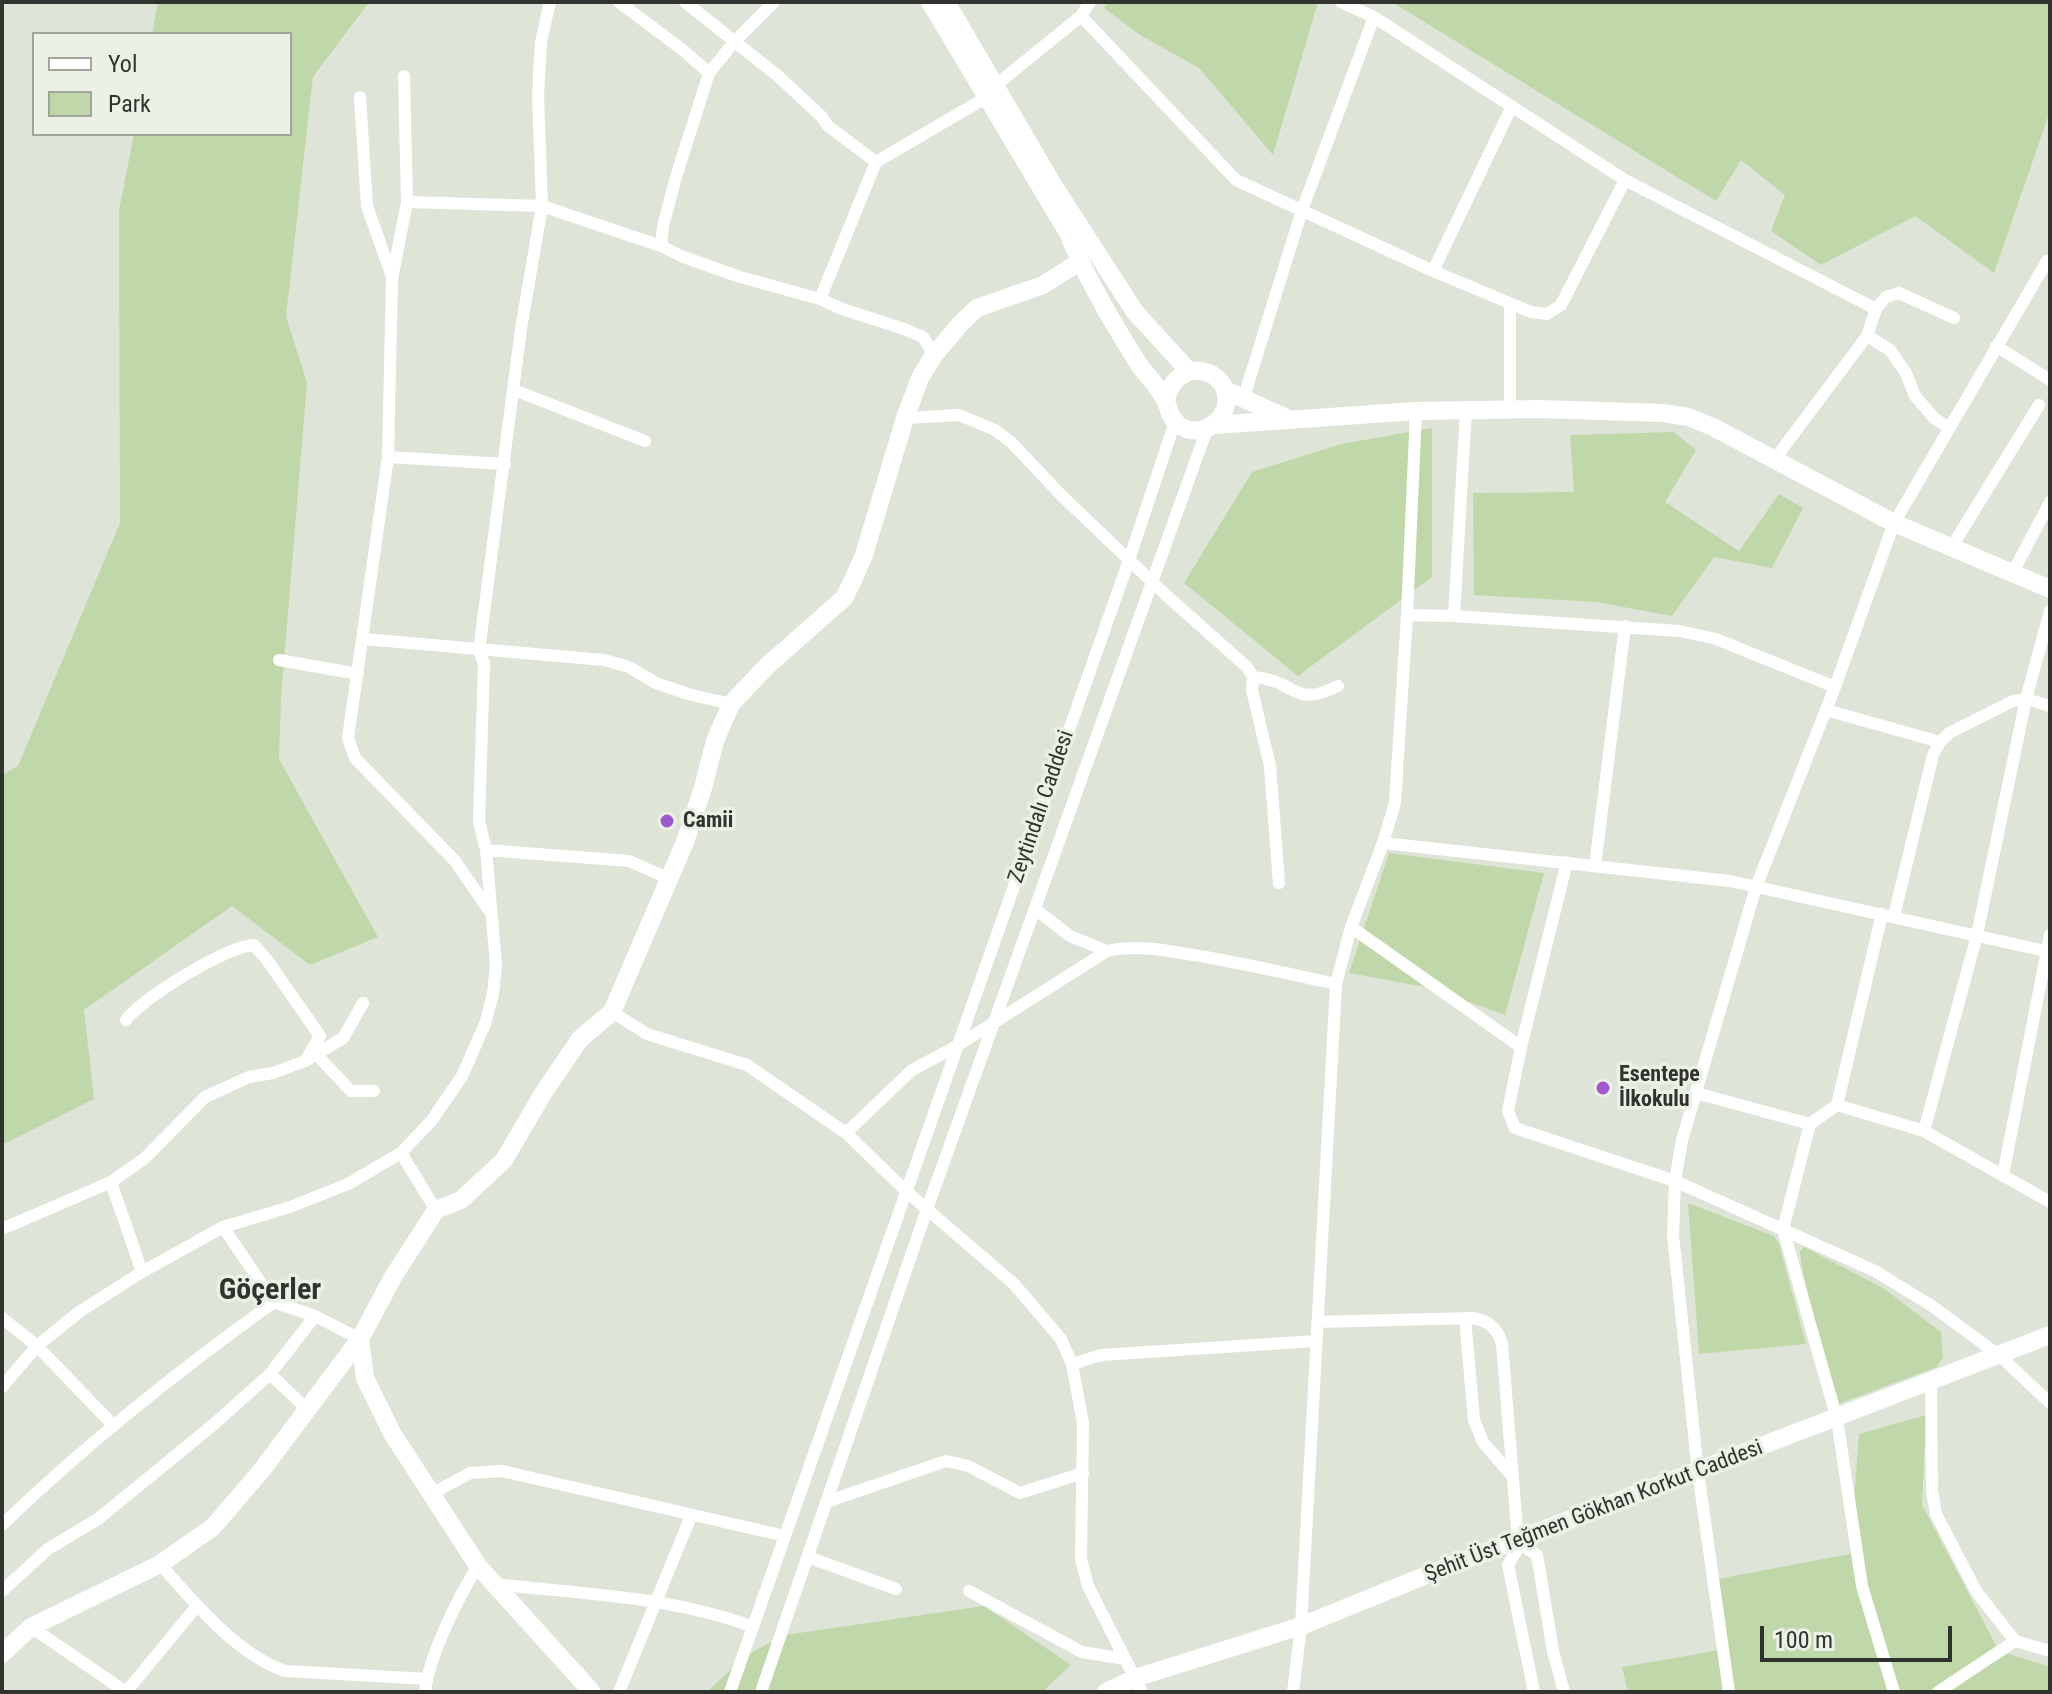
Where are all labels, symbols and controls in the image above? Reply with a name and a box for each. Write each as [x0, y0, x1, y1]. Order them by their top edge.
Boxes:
legend [32, 32, 292, 136]
text: Yol [108, 50, 137, 78]
text: Park [108, 90, 151, 118]
street label: Zeytindalı Caddesi [1004, 727, 1080, 887]
place label: Camii [683, 808, 733, 834]
marker: Camii [658, 812, 676, 830]
place label: Esentepe İlkokulu [1619, 1062, 1700, 1114]
marker: Esentepe İlkokulu [1594, 1079, 1612, 1097]
district label: Göçerler [219, 1273, 321, 1309]
street label: Şehit Üst Teğmen Gökhan Korkut Caddesi [1421, 1435, 1767, 1589]
scale bar [1764, 1610, 1956, 1660]
text: 100 m [1774, 1626, 1833, 1654]

